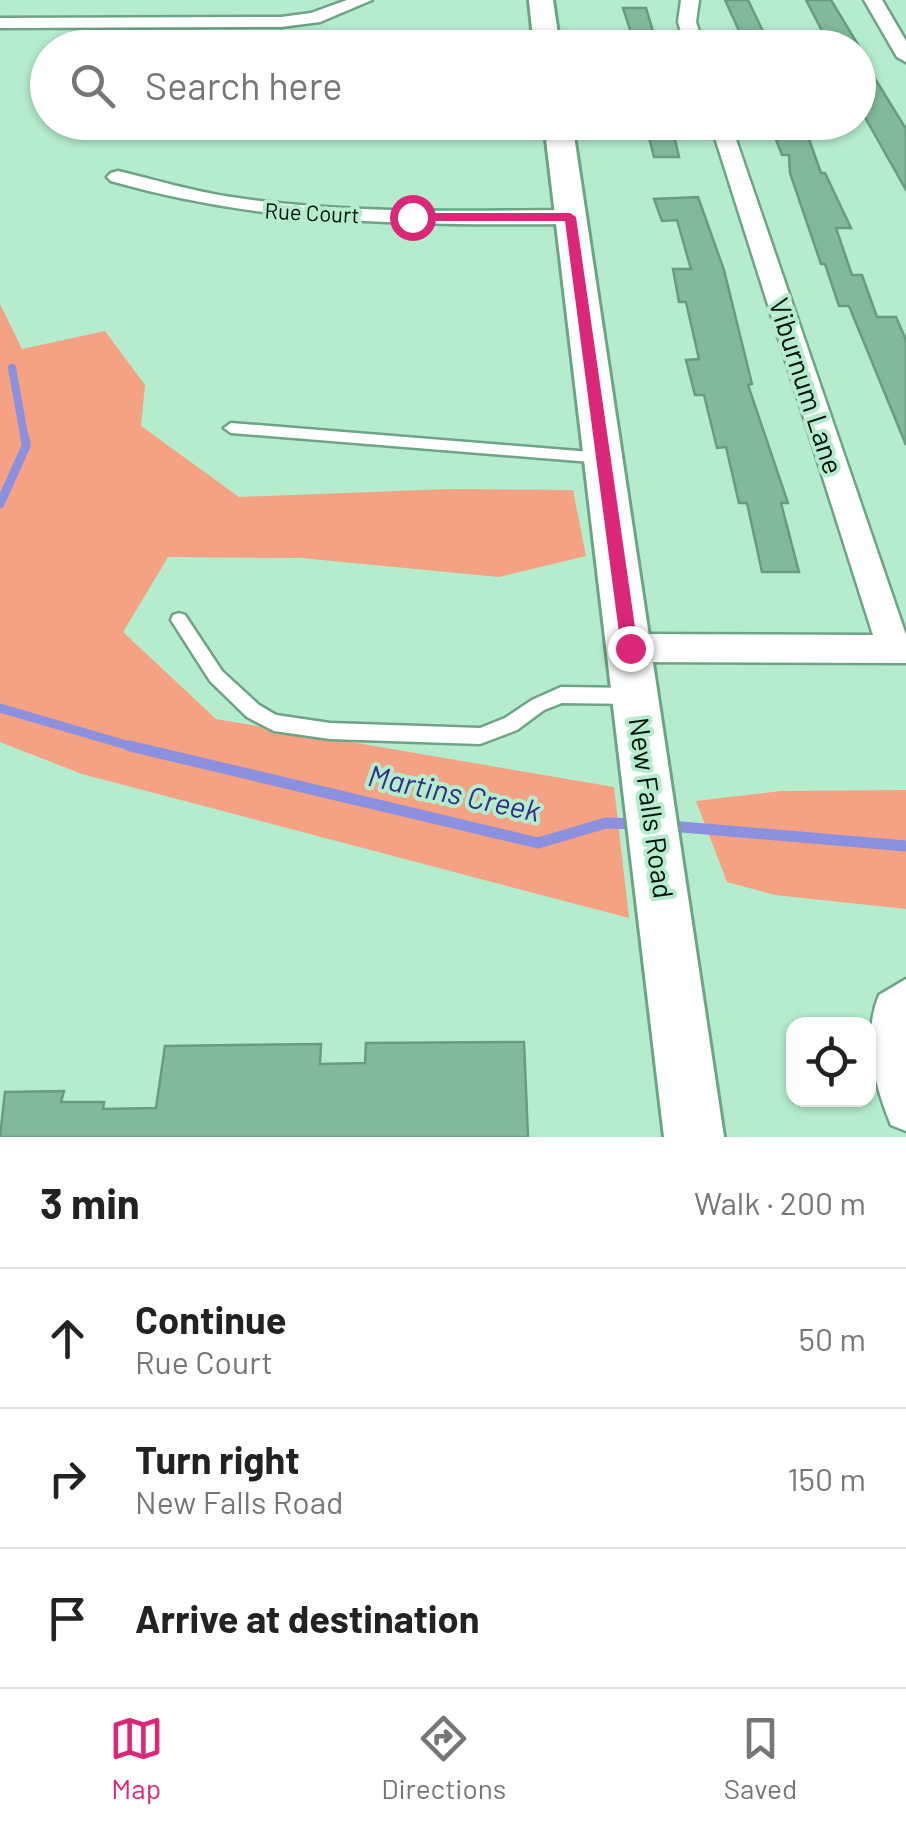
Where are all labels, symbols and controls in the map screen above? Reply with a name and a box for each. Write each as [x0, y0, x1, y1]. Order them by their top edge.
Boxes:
search box [30, 30, 876, 140]
icon: search [65, 58, 120, 113]
text: Search here [145, 62, 343, 108]
route start [390, 195, 436, 241]
street label: Rue Court [264, 197, 360, 227]
street label: Viburnum Lane [763, 293, 851, 478]
route end [608, 626, 654, 672]
street label: New Falls Road [622, 715, 682, 901]
water label: Martins Creek [365, 756, 544, 828]
map controls [786, 1017, 876, 1107]
button: locate [786, 1017, 876, 1107]
text: 3 min [40, 1177, 140, 1227]
text: Walk · 200 m [694, 1183, 866, 1221]
text: Continue [135, 1296, 286, 1342]
icon: ahead [40, 1311, 95, 1366]
text: 50 m [799, 1319, 866, 1357]
text: Rue Court [135, 1342, 273, 1380]
text: Turn right [135, 1436, 300, 1482]
icon: right [40, 1451, 95, 1506]
text: 150 m [787, 1459, 866, 1497]
text: New Falls Road [135, 1482, 344, 1520]
icon: arrive [40, 1591, 95, 1646]
text: Arrive at destination [135, 1595, 480, 1641]
tab: Map [109, 1711, 164, 1805]
tab: Directions [381, 1711, 506, 1805]
tab: Saved [724, 1711, 797, 1805]

